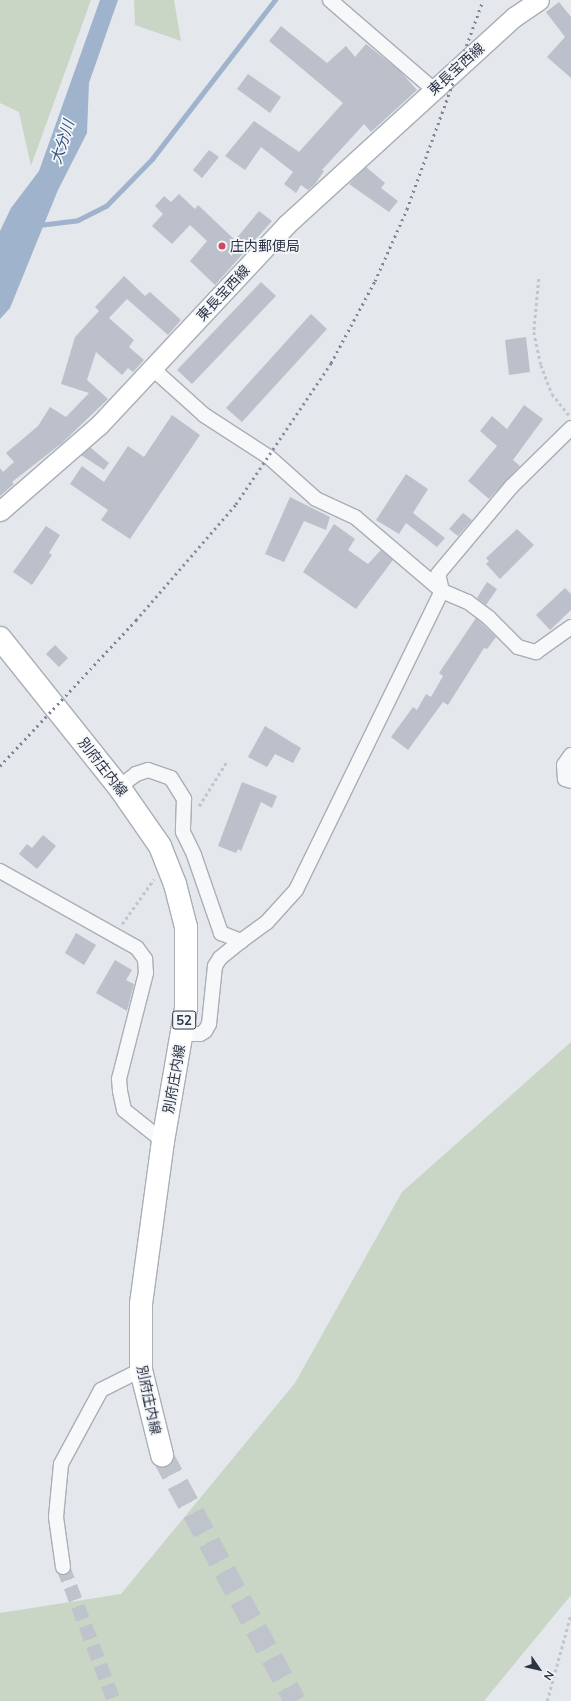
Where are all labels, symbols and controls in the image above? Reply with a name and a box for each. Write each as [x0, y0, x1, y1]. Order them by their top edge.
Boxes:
street label: 東長宝西線 [424, 39, 488, 99]
water label: 大分川 [46, 118, 78, 166]
place label: 庄内郵便局 [230, 238, 300, 254]
marker: 庄内郵便局 [217, 241, 227, 251]
street label: 東長宝西線 [193, 262, 253, 324]
street label: 別府庄内線 [75, 734, 131, 800]
road number: 52 [172, 1009, 196, 1031]
street label: 別府庄内線 [160, 1043, 188, 1115]
street label: 別府庄内線 [134, 1364, 164, 1436]
north arrow [519, 1649, 559, 1689]
text: N [541, 1668, 557, 1683]

